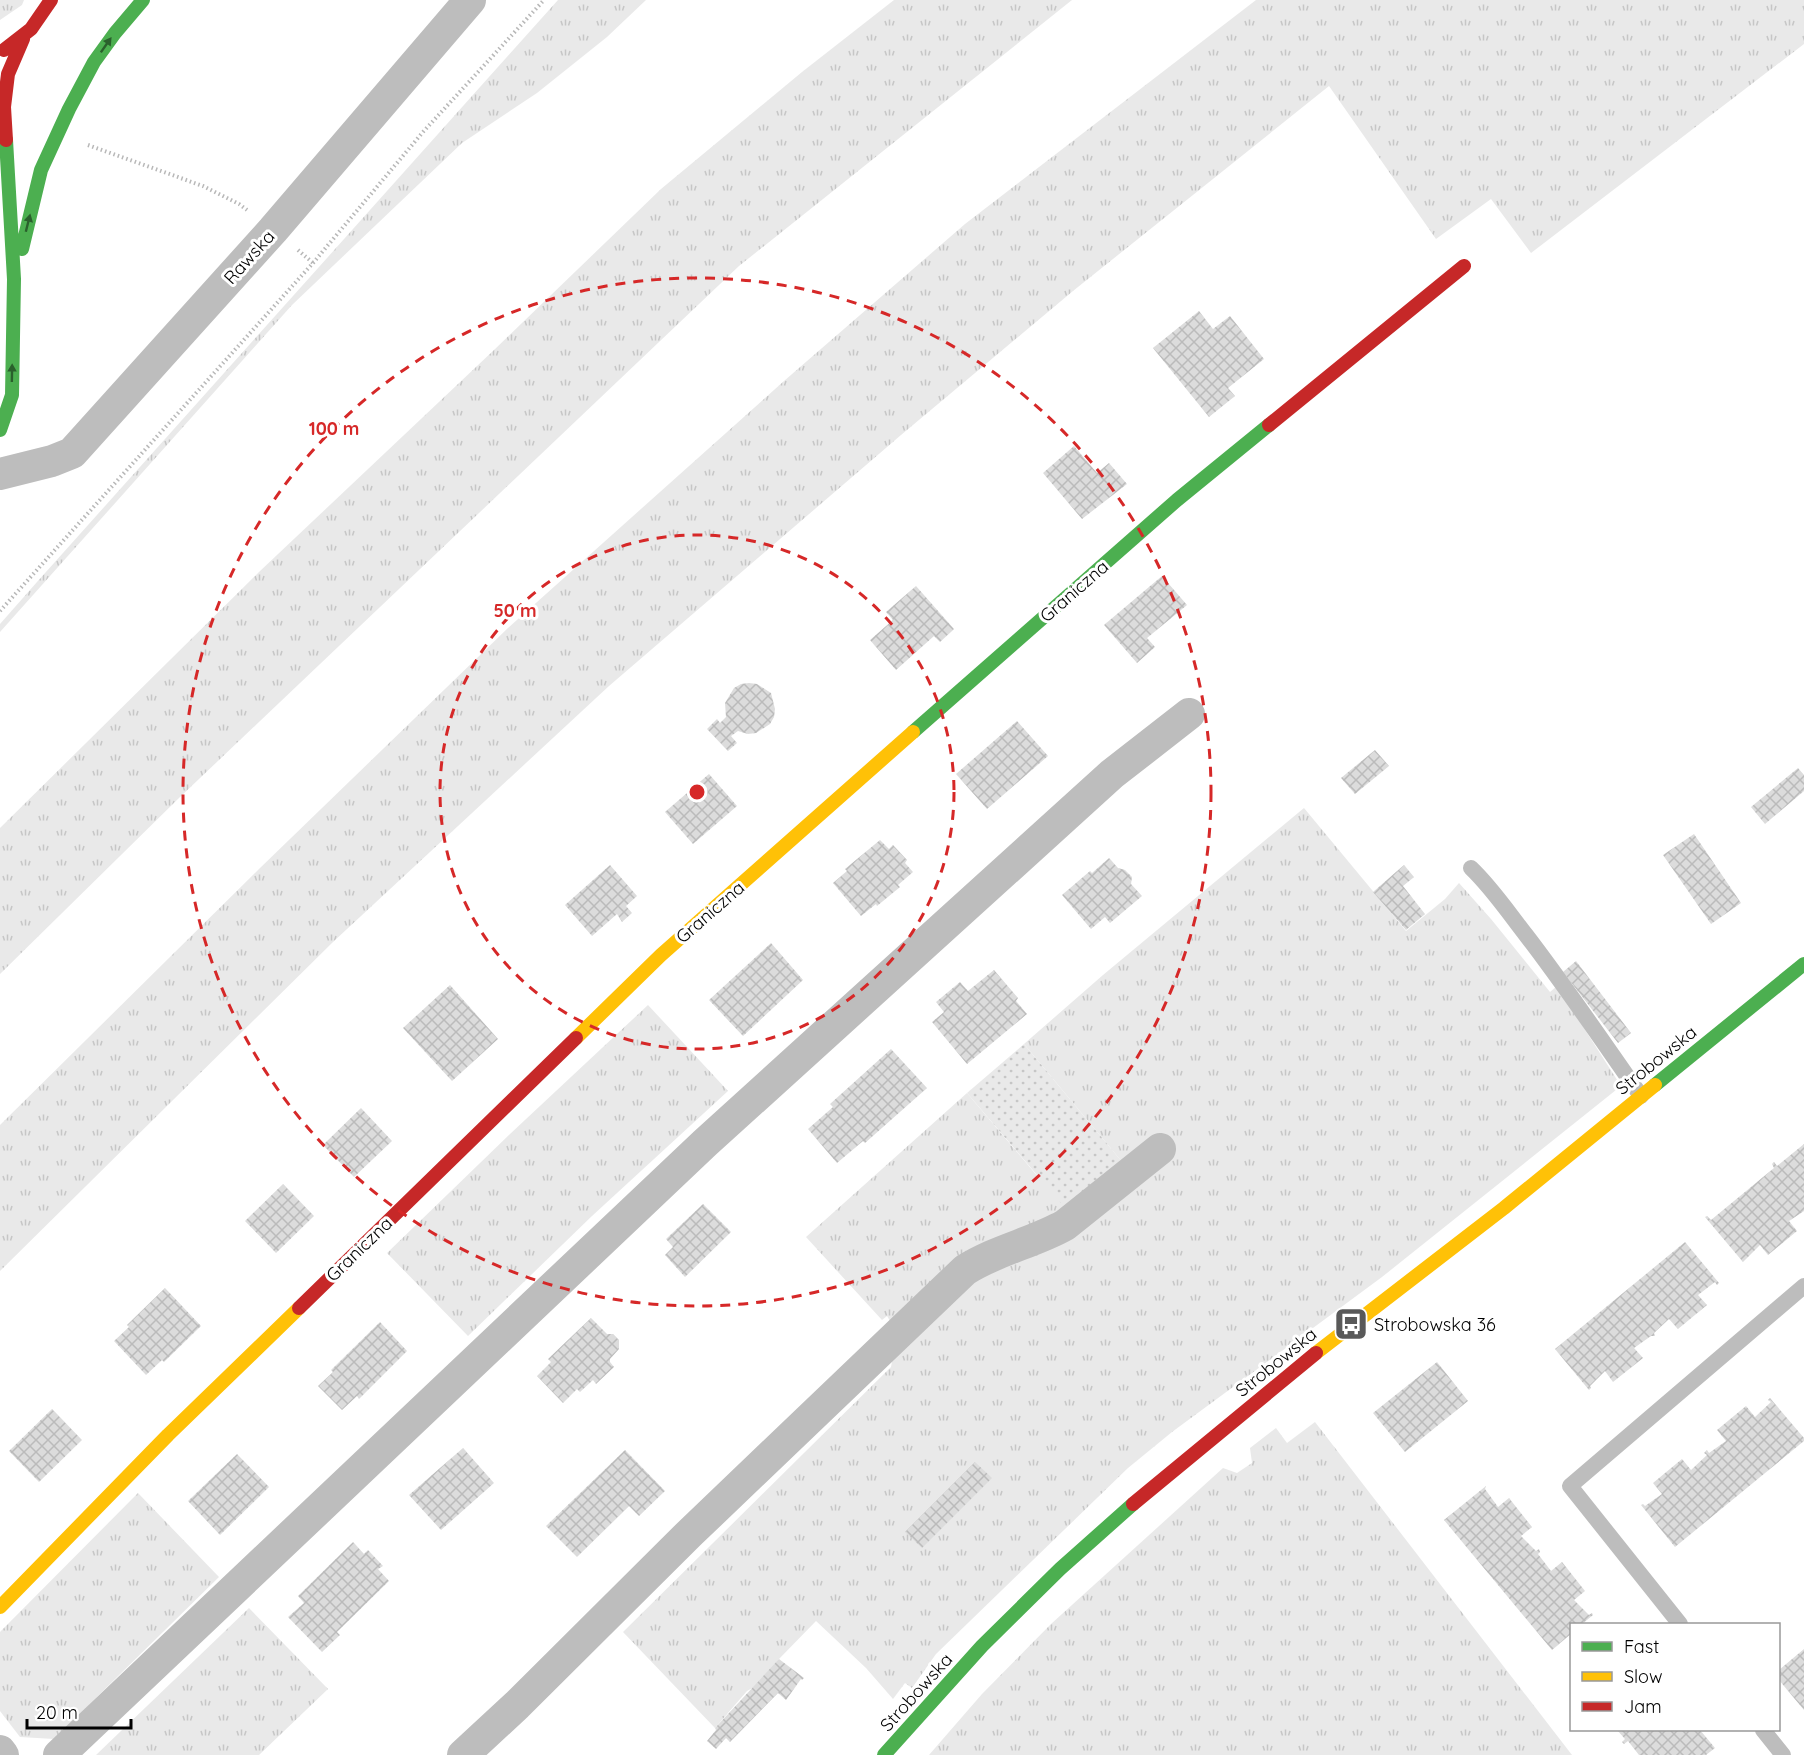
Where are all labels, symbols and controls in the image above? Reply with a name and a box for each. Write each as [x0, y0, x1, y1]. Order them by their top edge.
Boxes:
one-way arrow [100, 38, 112, 54]
one-way arrow [24, 213, 34, 232]
street label: Rawska [219, 225, 279, 289]
one-way arrow [7, 364, 17, 383]
text: 100 m [309, 417, 359, 440]
street label: Graniczna [1035, 555, 1113, 627]
text: 50 m [493, 599, 537, 622]
centre of rings [687, 782, 707, 802]
street label: Graniczna [671, 876, 749, 948]
street label: Strobowska [1611, 1020, 1701, 1100]
street label: Graniczna [321, 1212, 397, 1286]
bus stop icon: Strobowska 36 [1333, 1306, 1369, 1342]
place label: Strobowska 36 [1374, 1313, 1496, 1336]
street label: Strobowska [1231, 1322, 1321, 1402]
legend [1570, 1623, 1780, 1731]
text: Fast [1624, 1635, 1659, 1658]
street label: Strobowska [875, 1648, 957, 1736]
text: Slow [1624, 1665, 1662, 1688]
scale bar [27, 1692, 130, 1730]
text: Jam [1624, 1695, 1662, 1718]
text: 20 m [36, 1701, 78, 1724]

